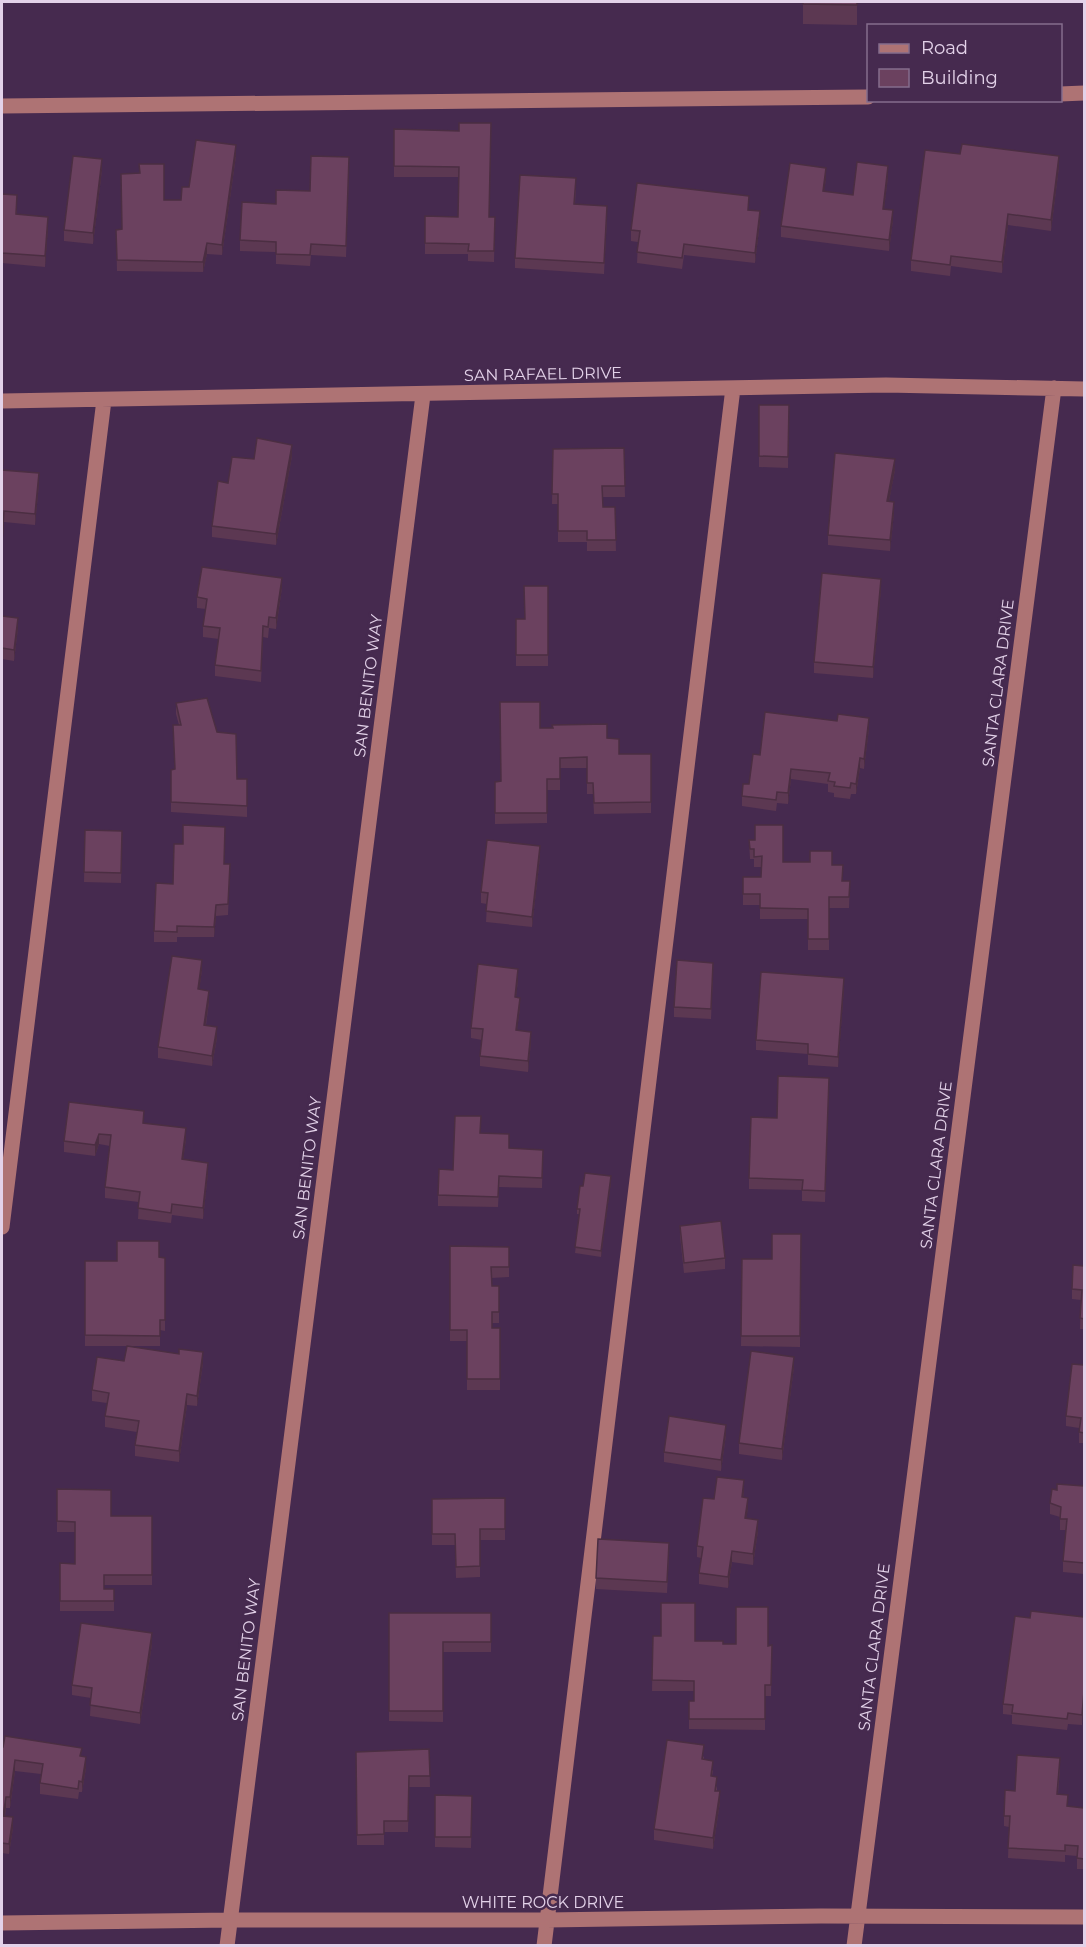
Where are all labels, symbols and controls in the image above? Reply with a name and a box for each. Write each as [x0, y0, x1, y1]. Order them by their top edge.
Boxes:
legend [867, 24, 1062, 102]
text: Road [921, 37, 968, 59]
text: Building [921, 67, 998, 89]
street label: SAN RAFAEL DRIVE [464, 363, 622, 385]
street label: SANTA CLARA DRIVE [978, 598, 1018, 768]
street label: SAN BENITO WAY [350, 613, 386, 759]
street label: SANTA CLARA DRIVE [916, 1080, 956, 1250]
street label: SAN BENITO WAY [289, 1095, 325, 1241]
street label: SANTA CLARA DRIVE [854, 1562, 894, 1732]
street label: SAN BENITO WAY [228, 1577, 264, 1723]
street label: WHITE ROCK DRIVE [462, 1893, 624, 1912]

